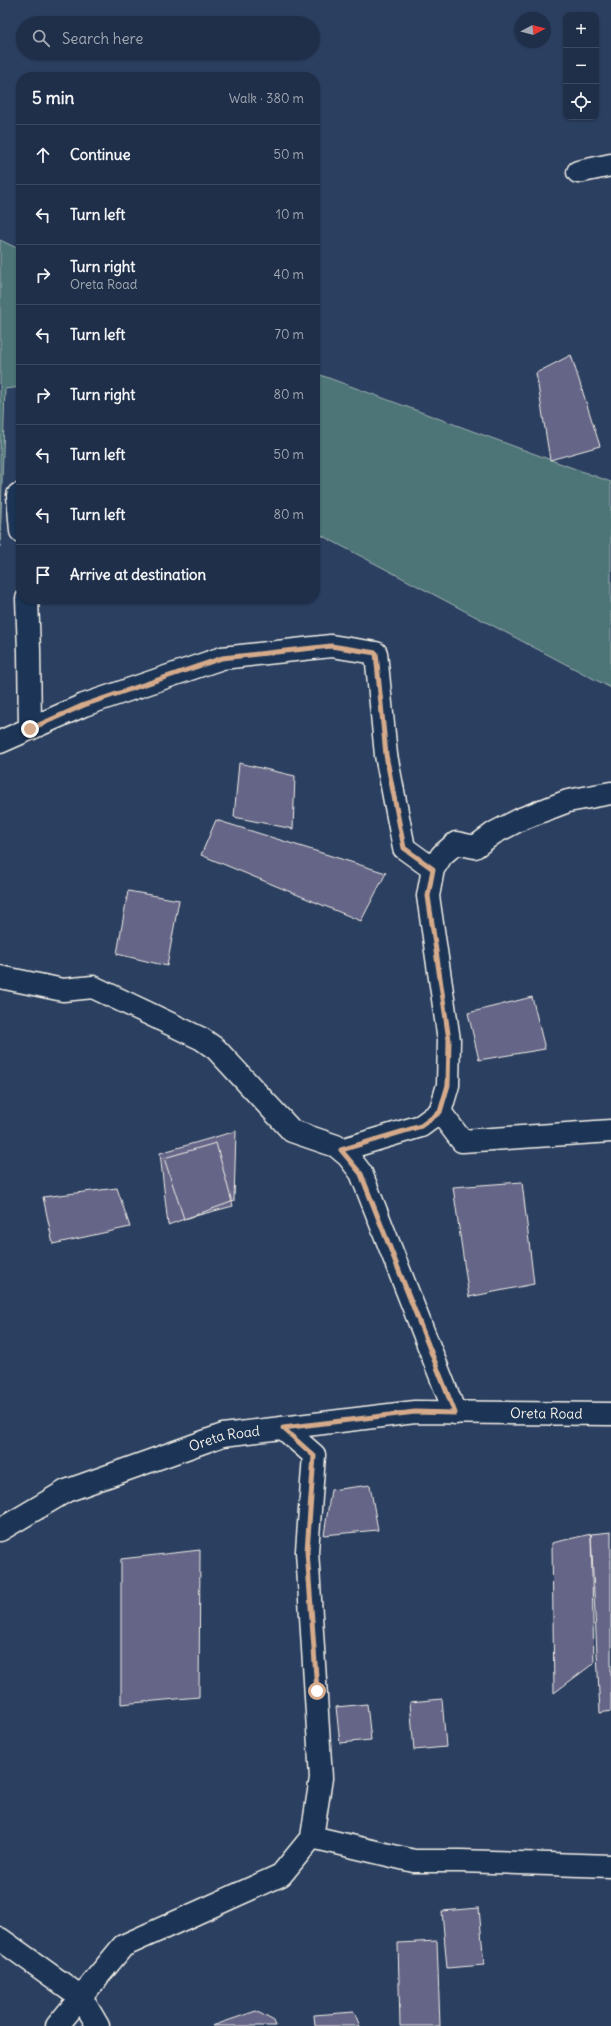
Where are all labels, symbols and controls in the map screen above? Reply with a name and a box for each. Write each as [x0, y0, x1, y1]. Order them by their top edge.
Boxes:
north arrow [515, 12, 551, 48]
map controls [563, 12, 599, 120]
button: + [563, 12, 599, 48]
search box [16, 16, 320, 60]
icon: search [30, 27, 52, 49]
text: Search here [62, 29, 143, 48]
button: − [563, 48, 599, 84]
button: locate [563, 84, 599, 120]
text: 5 min [32, 87, 74, 109]
text: Walk · 380 m [229, 90, 304, 107]
icon: ahead [32, 144, 54, 166]
text: Continue [70, 145, 131, 164]
text: 50 m [273, 146, 304, 163]
icon: left [32, 204, 54, 226]
text: Turn left [70, 205, 125, 224]
text: 10 m [276, 206, 304, 223]
text: Turn right [70, 257, 135, 276]
icon: right [32, 264, 54, 286]
text: 40 m [273, 266, 304, 283]
text: Oreta Road [70, 276, 137, 293]
icon: left [32, 324, 54, 346]
text: Turn left [70, 325, 125, 344]
text: 70 m [275, 326, 304, 343]
icon: right [32, 384, 54, 406]
text: Turn right [70, 385, 135, 404]
text: 80 m [273, 386, 304, 403]
icon: left [32, 444, 54, 466]
text: Turn left [70, 445, 125, 464]
text: 50 m [273, 446, 304, 463]
icon: left [32, 504, 54, 526]
text: Turn left [70, 505, 125, 524]
text: 80 m [273, 506, 304, 523]
icon: arrive [32, 564, 54, 586]
text: Arrive at destination [70, 565, 206, 584]
route end [21, 720, 39, 738]
street label: Oreta Road [510, 1404, 583, 1423]
street label: Oreta Road [186, 1422, 261, 1455]
route start [308, 1682, 326, 1700]

